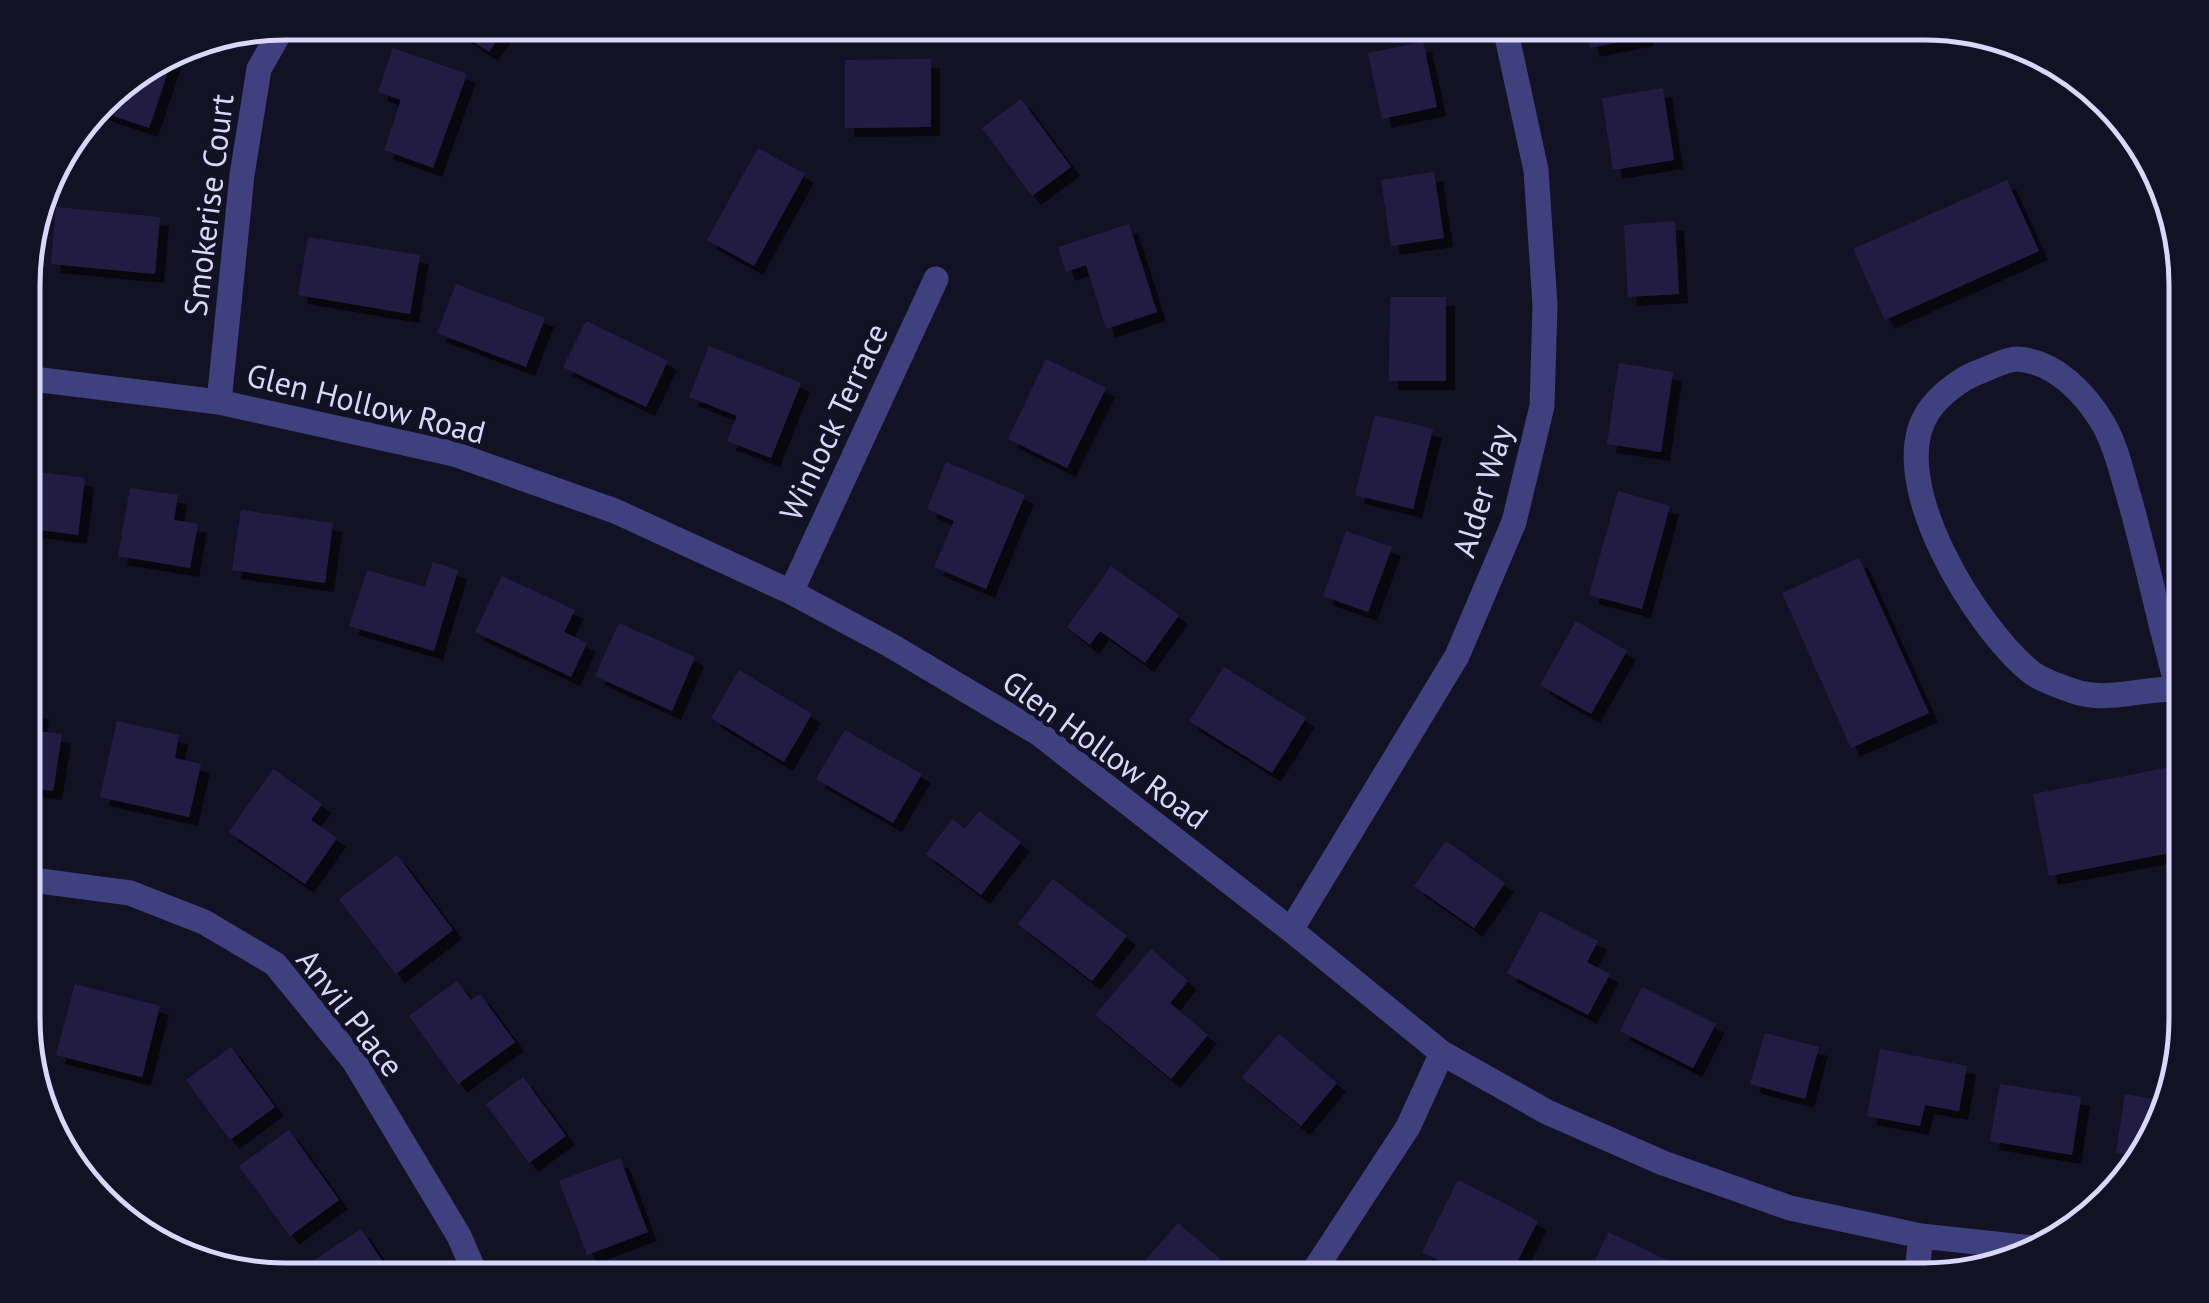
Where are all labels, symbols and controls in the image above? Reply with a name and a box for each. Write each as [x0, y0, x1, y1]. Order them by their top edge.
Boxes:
street label: Smokerise Court [174, 91, 242, 318]
street label: Winlock Terrace [769, 316, 897, 527]
street label: Glen Hollow Road [243, 353, 490, 453]
street label: Alder Way [1442, 419, 1522, 562]
street label: Glen Hollow Road [994, 660, 1217, 838]
street label: Anvil Place [288, 940, 414, 1085]

